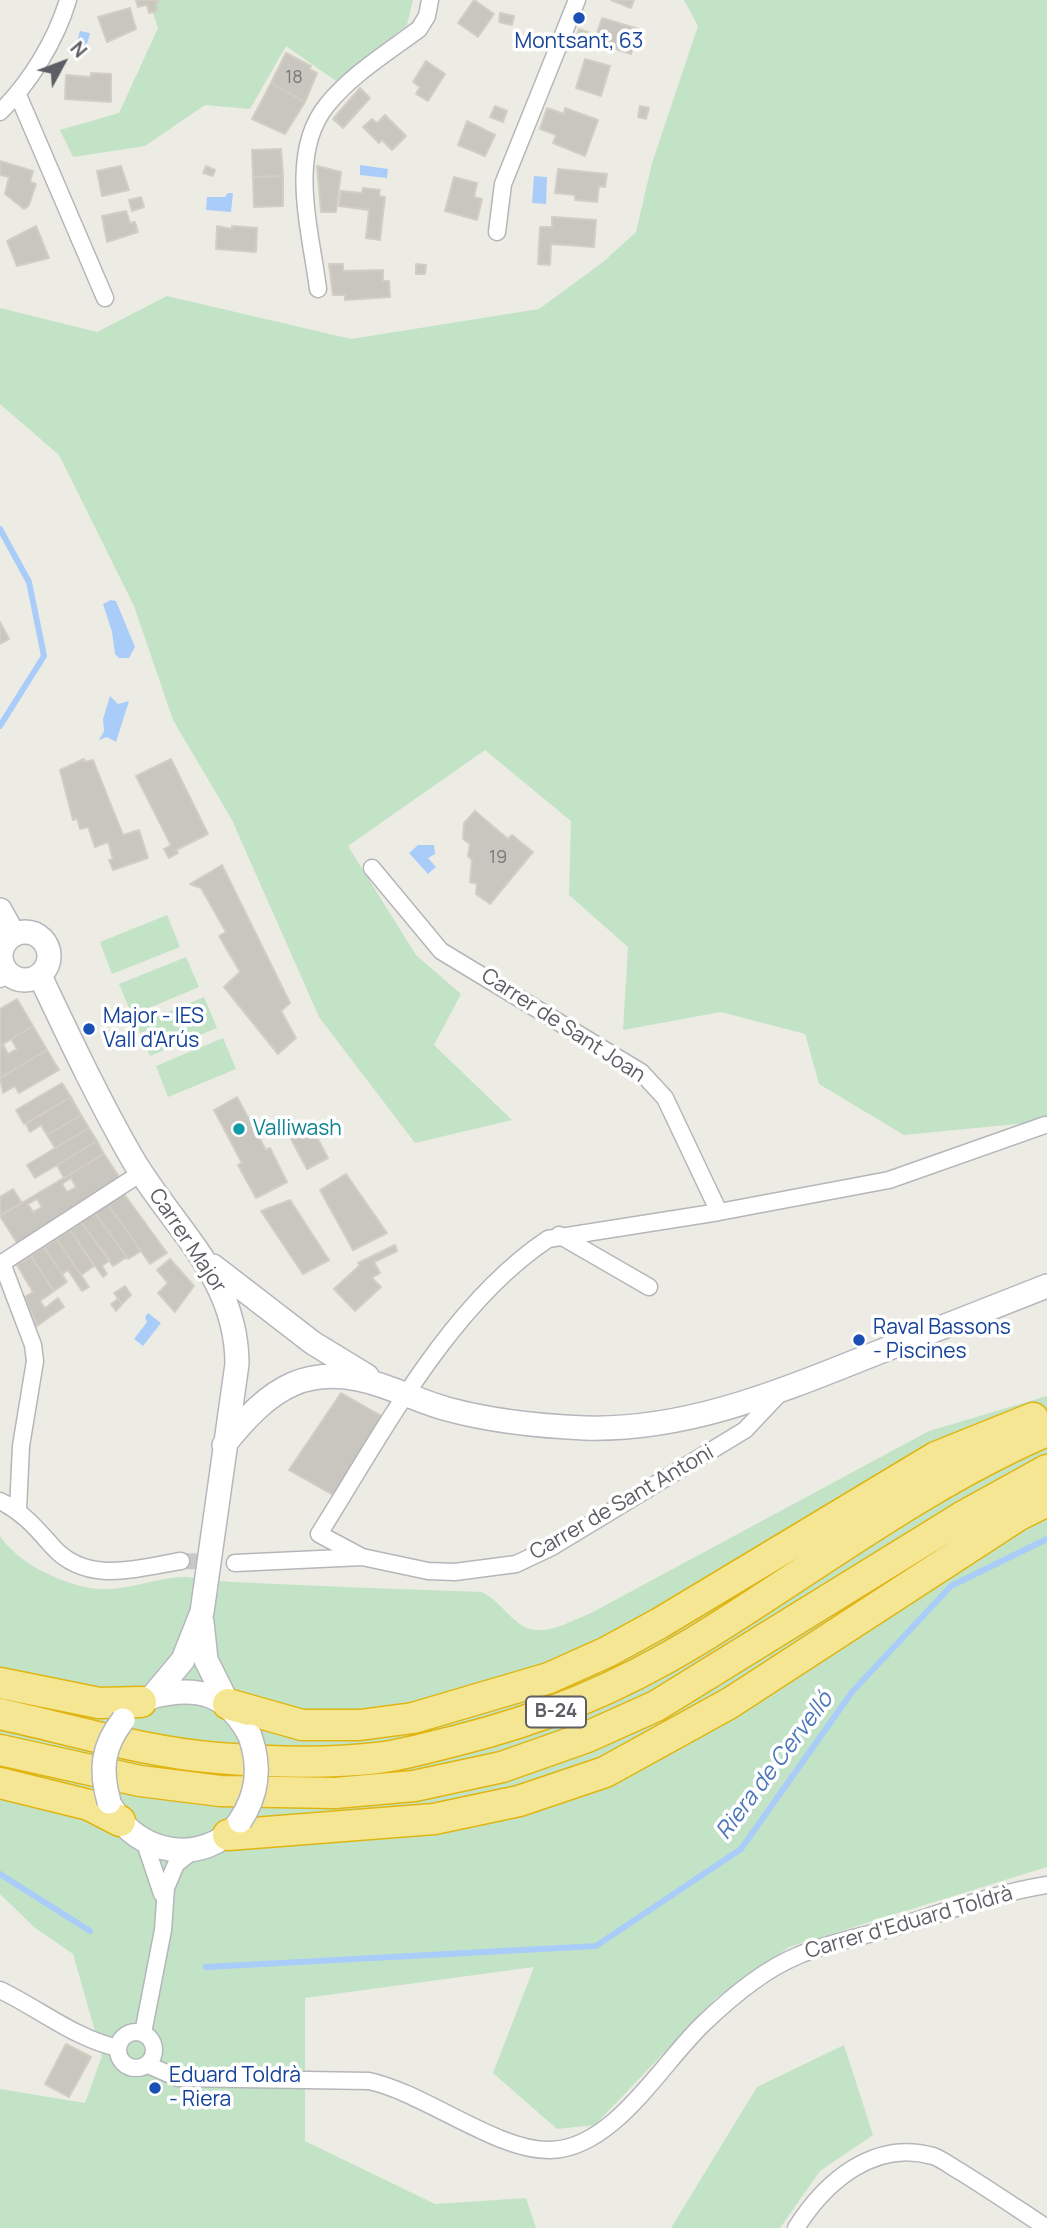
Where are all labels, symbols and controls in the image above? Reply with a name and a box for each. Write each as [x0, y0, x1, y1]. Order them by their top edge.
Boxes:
marker: Montsant, 63 [571, 10, 587, 26]
north arrow [28, 28, 98, 98]
place label: Montsant, 63 [515, 29, 643, 55]
text: N [65, 36, 93, 63]
house number: 18 [285, 67, 303, 89]
house number: 19 [489, 847, 507, 869]
street label: Carrer de Sant Joan [476, 964, 650, 1088]
place label: Major - IES Vall d'Arús [103, 1004, 204, 1054]
marker: Major - IES Vall d'Arús [81, 1021, 97, 1037]
place label: Valliwash [253, 1116, 342, 1142]
marker: Valliwash [231, 1121, 247, 1137]
street label: Carrer Major [143, 1184, 231, 1298]
place label: Raval Bassons - Piscines [873, 1315, 1011, 1365]
marker: Raval Bassons - Piscines [851, 1332, 867, 1348]
street label: Carrer de Sant Antoni [526, 1440, 718, 1566]
water label: Riera de Cervelló [711, 1687, 839, 1845]
road number: B-24 [526, 1696, 586, 1728]
street label: Carrer d'Eduard Toldrà [802, 1881, 1016, 1965]
place label: Eduard Toldrà - Riera [169, 2063, 301, 2113]
marker: Eduard Toldrà - Riera [147, 2080, 163, 2096]

